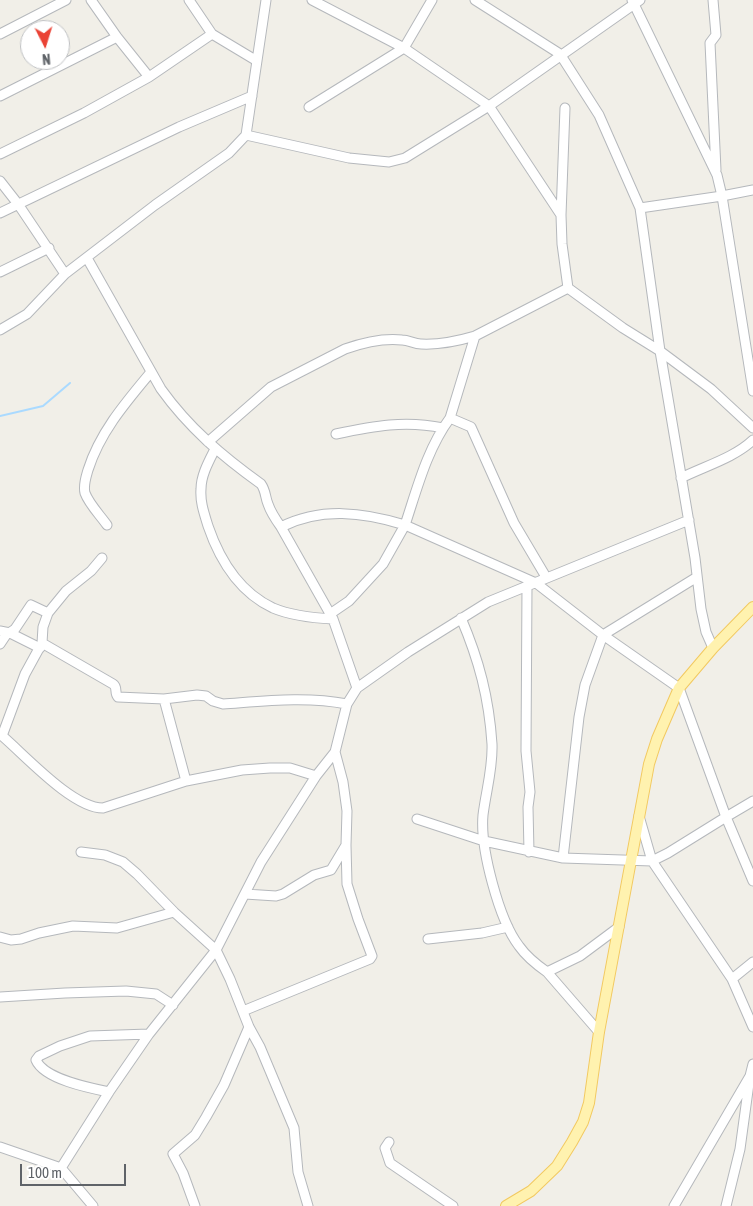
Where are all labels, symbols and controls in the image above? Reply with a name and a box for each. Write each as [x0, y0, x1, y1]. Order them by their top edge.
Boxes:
north arrow [20, 20, 70, 70]
text: N [41, 51, 51, 67]
scale bar [22, 1154, 129, 1186]
text: 100 m [28, 1164, 62, 1181]

